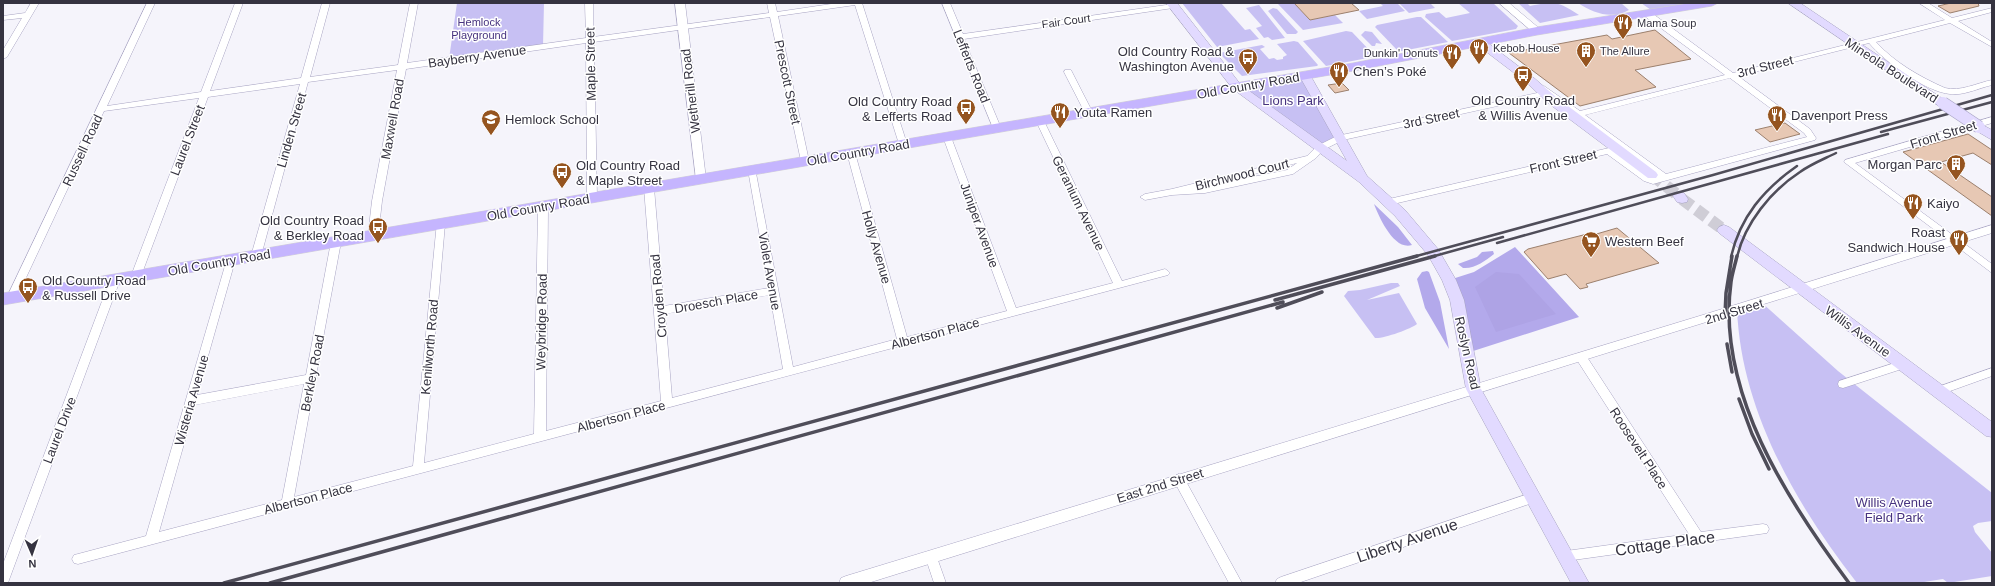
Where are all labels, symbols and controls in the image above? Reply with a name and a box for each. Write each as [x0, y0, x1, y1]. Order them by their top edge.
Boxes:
street label: Fair Court [1041, 12, 1091, 30]
restaurant icon: Mama Soup [1612, 12, 1634, 40]
park label: Hemlock Playground [451, 16, 507, 41]
place label: Mama Soup [1637, 17, 1696, 29]
street label: Maple Street [582, 27, 599, 101]
street label: Lefferts Road [950, 27, 993, 105]
street label: Mineola Boulevard [1842, 35, 1941, 106]
restaurant icon: Kebob House [1468, 37, 1490, 65]
street label: Prescott Street [771, 38, 804, 126]
building icon: The Allure [1575, 40, 1597, 68]
street label: Bayberry Avenue [427, 42, 527, 71]
restaurant icon: Dunkin' Donuts [1441, 42, 1463, 70]
place label: Kebob House [1493, 42, 1560, 54]
place label: Old Country Road & Washington Avenue [1118, 44, 1234, 74]
place label: The Allure [1600, 45, 1650, 57]
bus stop icon: Old Country Road & Washington Avenue [1237, 47, 1259, 75]
place label: Dunkin' Donuts [1364, 47, 1439, 59]
street label: Wetherill Road [678, 48, 703, 134]
street label: 3rd Street [1736, 52, 1795, 81]
restaurant icon: Chen’s Poké [1328, 60, 1350, 88]
place label: Chen’s Poké [1353, 64, 1426, 79]
bus stop icon: Old Country Road & Willis Avenue [1512, 64, 1534, 92]
street label: Old Country Road [1196, 69, 1301, 102]
street label: Maxwell Road [378, 78, 407, 161]
street label: Linden Street [274, 91, 309, 169]
park label: Lions Park [1262, 93, 1324, 108]
place label: Old Country Road & Willis Avenue [1471, 93, 1575, 123]
place label: Old Country Road & Lefferts Road [848, 94, 952, 124]
bus stop icon: Old Country Road & Lefferts Road [955, 97, 977, 125]
restaurant icon: Youta Ramen [1049, 101, 1071, 129]
street label: Laurel Street [167, 102, 208, 178]
restaurant icon: Davenport Press [1766, 104, 1788, 132]
place label: Youta Ramen [1074, 105, 1152, 120]
street label: 3rd Street [1402, 105, 1461, 132]
school or university icon: Hemlock School [480, 108, 502, 136]
place label: Davenport Press [1791, 108, 1888, 123]
street label: Russell Road [59, 112, 106, 188]
place label: Hemlock School [505, 112, 599, 127]
street label: Front Street [1908, 117, 1979, 152]
street label: Old Country Road [806, 136, 911, 169]
street label: Front Street [1528, 146, 1599, 177]
street label: Geranium Avenue [1049, 153, 1108, 253]
building icon: Morgan Parc [1945, 153, 1967, 181]
street label: Birchwood Court [1194, 155, 1291, 193]
place label: Morgan Parc [1868, 157, 1942, 172]
place label: Old Country Road & Maple Street [576, 158, 680, 188]
bus stop icon: Old Country Road & Maple Street [551, 161, 573, 189]
street label: Juniper Avenue [957, 181, 1002, 270]
street label: Old Country Road [486, 191, 591, 224]
restaurant icon: Kaiyo [1902, 192, 1924, 220]
place label: Kaiyo [1927, 196, 1960, 211]
street label: Holly Avenue [859, 209, 894, 286]
place label: Old Country Road & Berkley Road [260, 213, 364, 243]
bus stop icon: Old Country Road & Berkley Road [367, 216, 389, 244]
place label: Roast Sandwich House [1847, 225, 1945, 255]
restaurant icon: Roast Sandwich House [1948, 228, 1970, 256]
supermarket icon: Western Beef [1580, 230, 1602, 258]
street label: Violet Avenue [755, 231, 784, 311]
place label: Western Beef [1605, 234, 1684, 249]
street label: Old Country Road [167, 246, 272, 279]
street label: Croyden Road [647, 254, 670, 338]
place label: Old Country Road & Russell Drive [42, 273, 146, 303]
street label: Weybridge Road [533, 274, 550, 370]
bus stop icon: Old Country Road & Russell Drive [17, 276, 39, 304]
street label: Droesch Place [673, 287, 759, 316]
street label: 2nd Street [1703, 295, 1765, 327]
street label: Kenilworth Road [418, 299, 441, 395]
street label: Willis Avenue [1822, 303, 1893, 360]
street label: Albertson Place [889, 314, 981, 353]
street label: Roslyn Road [1452, 315, 1483, 391]
street label: Berkley Road [298, 333, 327, 413]
street label: Wisteria Avenue [171, 353, 212, 447]
street label: Laurel Drive [40, 395, 79, 466]
street label: Albertson Place [575, 397, 667, 436]
street label: Roosevelt Place [1607, 405, 1670, 492]
street label: East 2nd Street [1115, 465, 1206, 506]
street label: Albertson Place [262, 479, 354, 518]
park label: Willis Avenue Field Park [1855, 495, 1933, 525]
street label: Liberty Avenue [1354, 515, 1460, 566]
street label: Cottage Place [1614, 528, 1716, 559]
north arrow [12, 534, 52, 574]
text: N [28, 558, 37, 570]

